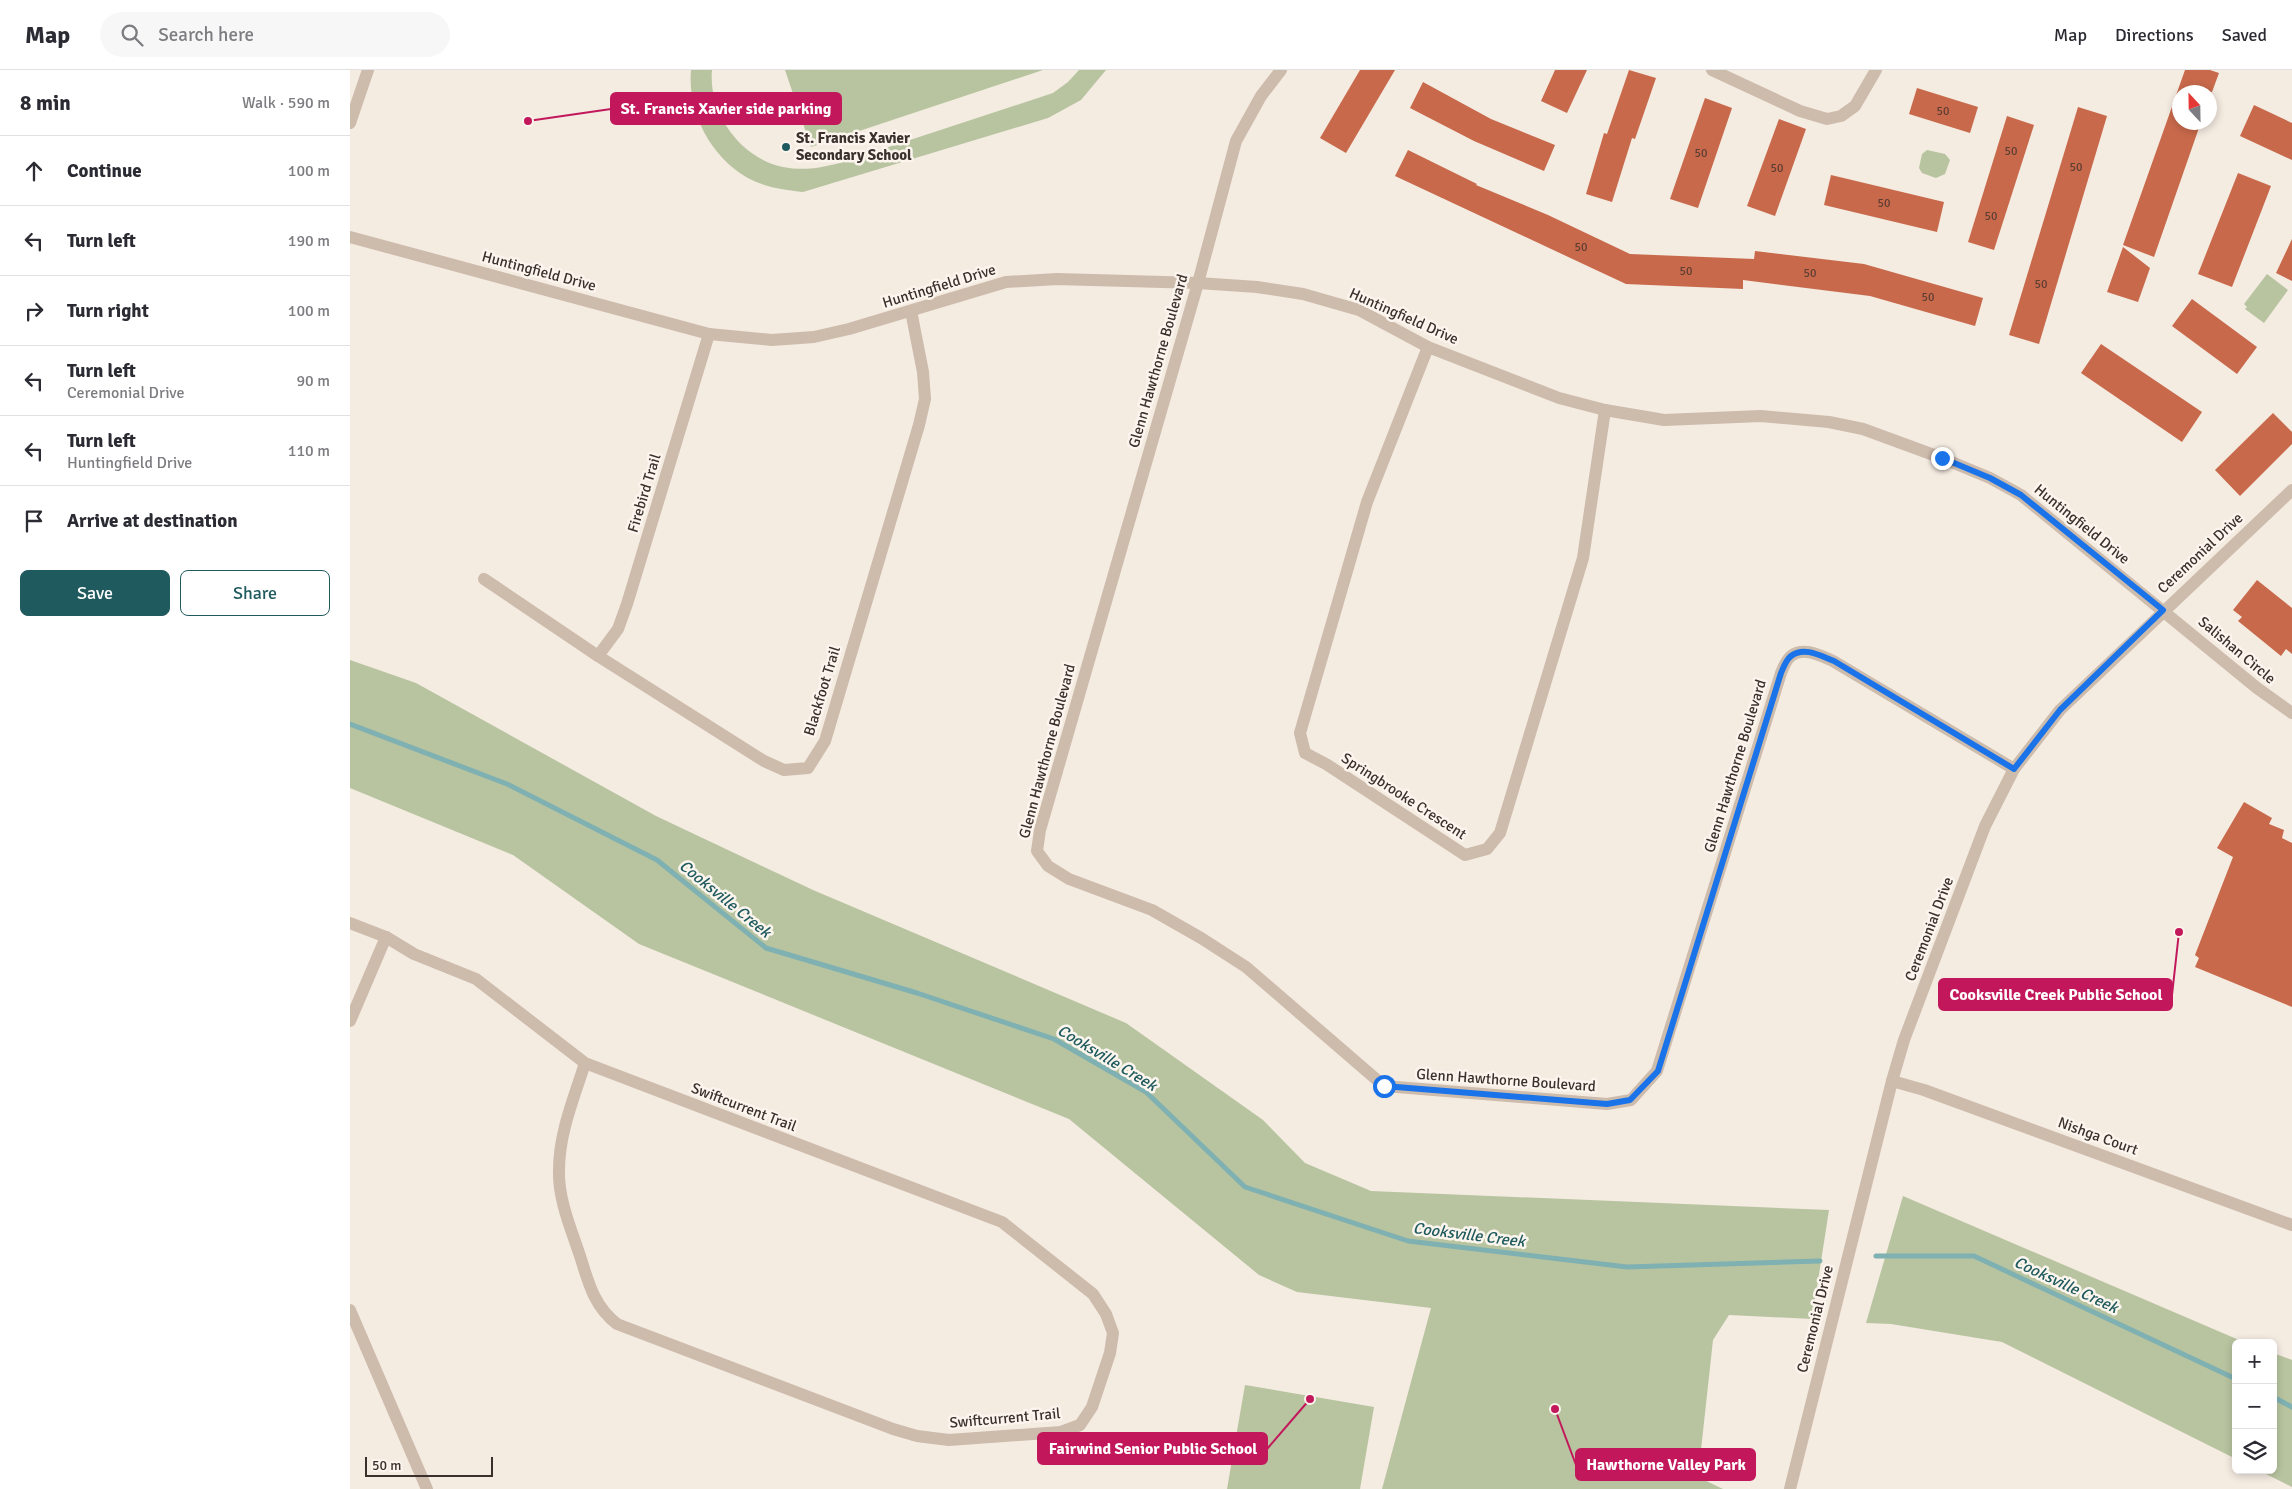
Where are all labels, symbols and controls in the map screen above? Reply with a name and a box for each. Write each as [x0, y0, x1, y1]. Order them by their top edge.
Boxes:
search box [100, 12, 450, 57]
text: Map [25, 20, 70, 50]
icon: search [118, 21, 146, 49]
text: Search here [158, 23, 254, 47]
text: Map [2054, 24, 2087, 46]
text: Directions [2115, 24, 2194, 46]
text: Saved [2222, 24, 2267, 46]
north arrow [2172, 85, 2217, 130]
text: 8 min [20, 90, 71, 116]
text: Walk · 590 m [242, 93, 330, 113]
callout: St. Francis Xavier side parking [611, 93, 841, 124]
text: St. Francis Xavier side parking [621, 99, 832, 119]
house number: 50 [1937, 104, 1949, 119]
place label: St. Francis Xavier Secondary School [796, 129, 912, 164]
marker: St. Francis Xavier Secondary School [780, 141, 792, 153]
house number: 50 [2005, 144, 2017, 159]
house number: 50 [1695, 146, 1707, 161]
icon: ahead [20, 157, 48, 185]
text: Continue [67, 159, 142, 183]
house number: 50 [2070, 160, 2082, 175]
text: 100 m [288, 161, 330, 181]
house number: 50 [1771, 161, 1783, 176]
house number: 50 [1878, 196, 1890, 211]
house number: 50 [1985, 209, 1997, 224]
icon: left [20, 227, 48, 255]
text: Turn left [67, 229, 136, 253]
text: 190 m [288, 231, 330, 251]
house number: 50 [1575, 240, 1587, 255]
street label: Huntingfield Drive [480, 247, 598, 295]
street label: Huntingfield Drive [880, 260, 998, 312]
house number: 50 [1680, 264, 1692, 279]
house number: 50 [1804, 266, 1816, 281]
street label: Glenn Hawthorne Boulevard [1125, 272, 1191, 450]
house number: 50 [2035, 277, 2047, 292]
street label: Huntingfield Drive [1347, 284, 1461, 348]
house number: 50 [1922, 290, 1934, 305]
icon: right [20, 297, 48, 325]
text: Turn right [67, 299, 149, 323]
text: 100 m [288, 301, 330, 321]
text: Turn left [67, 359, 136, 383]
icon: left [20, 367, 48, 395]
text: 90 m [296, 371, 330, 391]
text: Ceremonial Drive [67, 383, 184, 403]
text: Turn left [67, 429, 136, 453]
icon: left [20, 437, 48, 465]
text: 110 m [288, 441, 330, 461]
route end [1931, 447, 1954, 470]
street label: Firebird Trail [623, 451, 665, 535]
text: Huntingfield Drive [67, 453, 192, 473]
street label: Huntingfield Drive [2031, 480, 2133, 568]
icon: arrive [20, 507, 48, 535]
text: Arrive at destination [67, 509, 238, 533]
street label: Ceremonial Drive [2154, 509, 2246, 597]
button: Save [20, 570, 170, 616]
button: Share [180, 570, 330, 616]
street label: Salishan Circle [2195, 612, 2279, 688]
street label: Blackfoot Trail [800, 644, 844, 738]
street label: Glenn Hawthorne Boulevard [1015, 662, 1079, 840]
street label: Glenn Hawthorne Boulevard [1700, 677, 1770, 855]
street label: Springbrooke Crescent [1338, 749, 1470, 843]
water label: Cooksville Creek [675, 856, 777, 943]
street label: Ceremonial Drive [1901, 874, 1957, 984]
callout: Cooksville Creek Public School [1939, 979, 2172, 1010]
text: Cooksville Creek Public School [1950, 985, 2162, 1005]
water label: Cooksville Creek [1054, 1020, 1162, 1097]
street label: Glenn Hawthorne Boulevard [1416, 1065, 1596, 1095]
route start [1373, 1075, 1396, 1098]
street label: Swiftcurrent Trail [689, 1079, 799, 1135]
street label: Nishga Court [2056, 1113, 2140, 1159]
water label: Cooksville Creek [1412, 1218, 1528, 1252]
water label: Cooksville Creek [2011, 1252, 2123, 1319]
street label: Ceremonial Drive [1793, 1263, 1837, 1375]
map controls [2232, 1339, 2277, 1474]
button: + [2232, 1339, 2277, 1384]
button: − [2232, 1384, 2277, 1429]
street label: Swiftcurrent Trail [949, 1404, 1061, 1432]
button: layers [2232, 1429, 2277, 1474]
callout: Fairwind Senior Public School [1038, 1433, 1267, 1464]
text: Fairwind Senior Public School [1049, 1439, 1257, 1459]
callout: Hawthorne Valley Park [1576, 1449, 1755, 1480]
scale bar [365, 1454, 492, 1477]
text: Hawthorne Valley Park [1586, 1455, 1746, 1475]
text: 50 m [372, 1457, 401, 1474]

